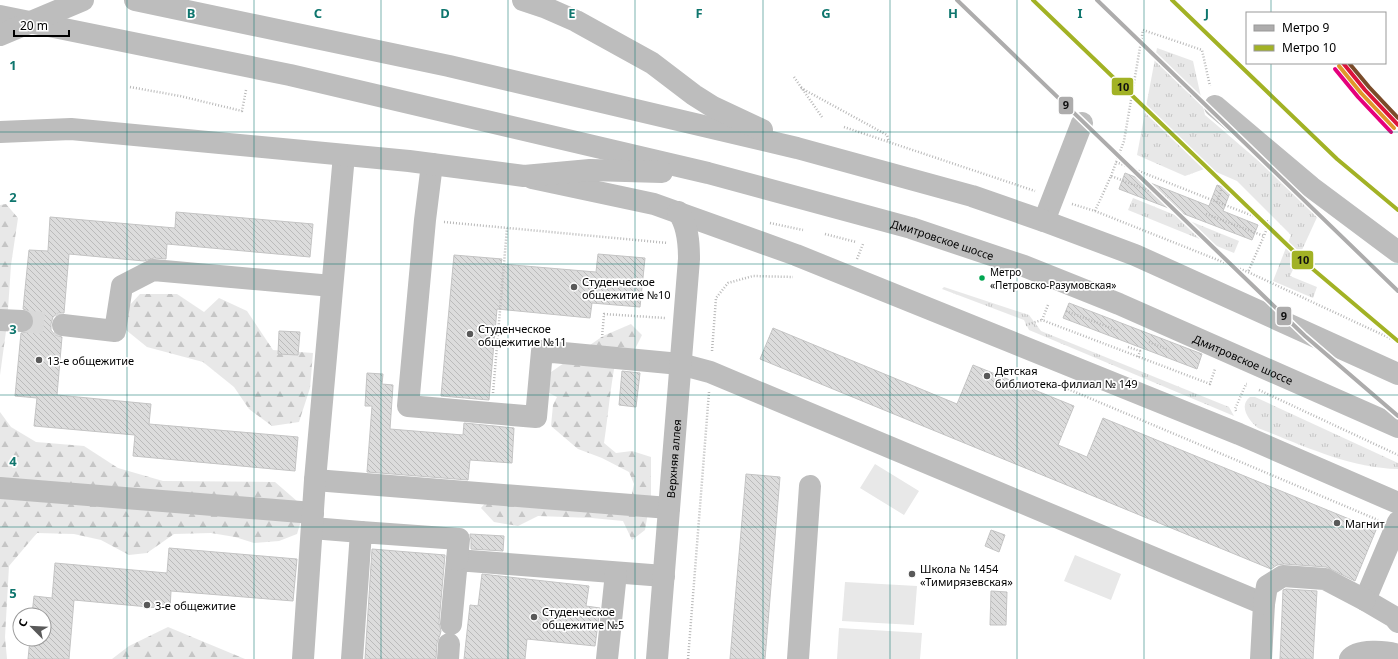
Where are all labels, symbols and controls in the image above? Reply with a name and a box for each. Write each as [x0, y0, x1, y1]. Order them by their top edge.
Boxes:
text: B [187, 4, 195, 22]
text: C [314, 4, 322, 22]
text: D [440, 4, 450, 22]
text: E [568, 4, 576, 22]
text: F [695, 4, 703, 22]
text: G [821, 4, 831, 22]
text: H [948, 4, 958, 22]
text: I [1077, 4, 1083, 22]
text: J [1204, 4, 1209, 22]
scale bar [14, 12, 69, 38]
legend [1246, 12, 1386, 64]
text: 20 m [20, 17, 48, 34]
text: Метро 9 [1282, 19, 1330, 36]
text: Метро 10 [1282, 39, 1336, 56]
text: 1 [9, 56, 17, 74]
line badge: 10 [1111, 77, 1134, 96]
text: 10 [1117, 79, 1129, 94]
line badge: 9 [1058, 96, 1074, 115]
text: 9 [1063, 97, 1069, 112]
text: 2 [9, 188, 17, 206]
street label: Дмитровское шоссе [889, 215, 996, 263]
line badge: 10 [1291, 250, 1314, 270]
text: 10 [1297, 252, 1309, 267]
place label: Метро «Петровско-Разумовская» [990, 265, 1116, 292]
marker: Метро «Петровско-Разумовская» [977, 273, 987, 283]
place label: Студенческое общежитие №10 [582, 274, 671, 302]
marker: Студенческое общежитие №10 [569, 282, 579, 292]
line badge: 9 [1276, 306, 1292, 326]
text: 9 [1281, 308, 1287, 323]
text: 3 [9, 320, 17, 338]
place label: Студенческое общежитие №11 [478, 321, 567, 349]
marker: Студенческое общежитие №11 [465, 329, 475, 339]
street label: Дмитровское шоссе [1191, 330, 1296, 387]
place label: 13-е общежитие [47, 353, 134, 368]
marker: 13-е общежитие [34, 355, 44, 365]
place label: Детская библиотека-филиал № 149 [995, 363, 1138, 391]
marker: Детская библиотека-филиал № 149 [982, 371, 992, 381]
street label: Верхняя аллея [662, 419, 684, 499]
text: 4 [9, 452, 17, 470]
place label: Магнит [1345, 516, 1385, 531]
marker: Магнит [1332, 518, 1342, 528]
place label: Школа № 1454 «Тимирязевская» [920, 561, 1013, 589]
marker: Школа № 1454 «Тимирязевская» [907, 569, 917, 579]
text: 5 [9, 584, 17, 602]
place label: 3-е общежитие [155, 598, 236, 613]
marker: 3-е общежитие [142, 600, 152, 610]
place label: Студенческое общежитие №5 [542, 604, 624, 632]
north arrow [12, 607, 52, 647]
marker: Студенческое общежитие №5 [529, 612, 539, 622]
text: С [14, 616, 31, 629]

